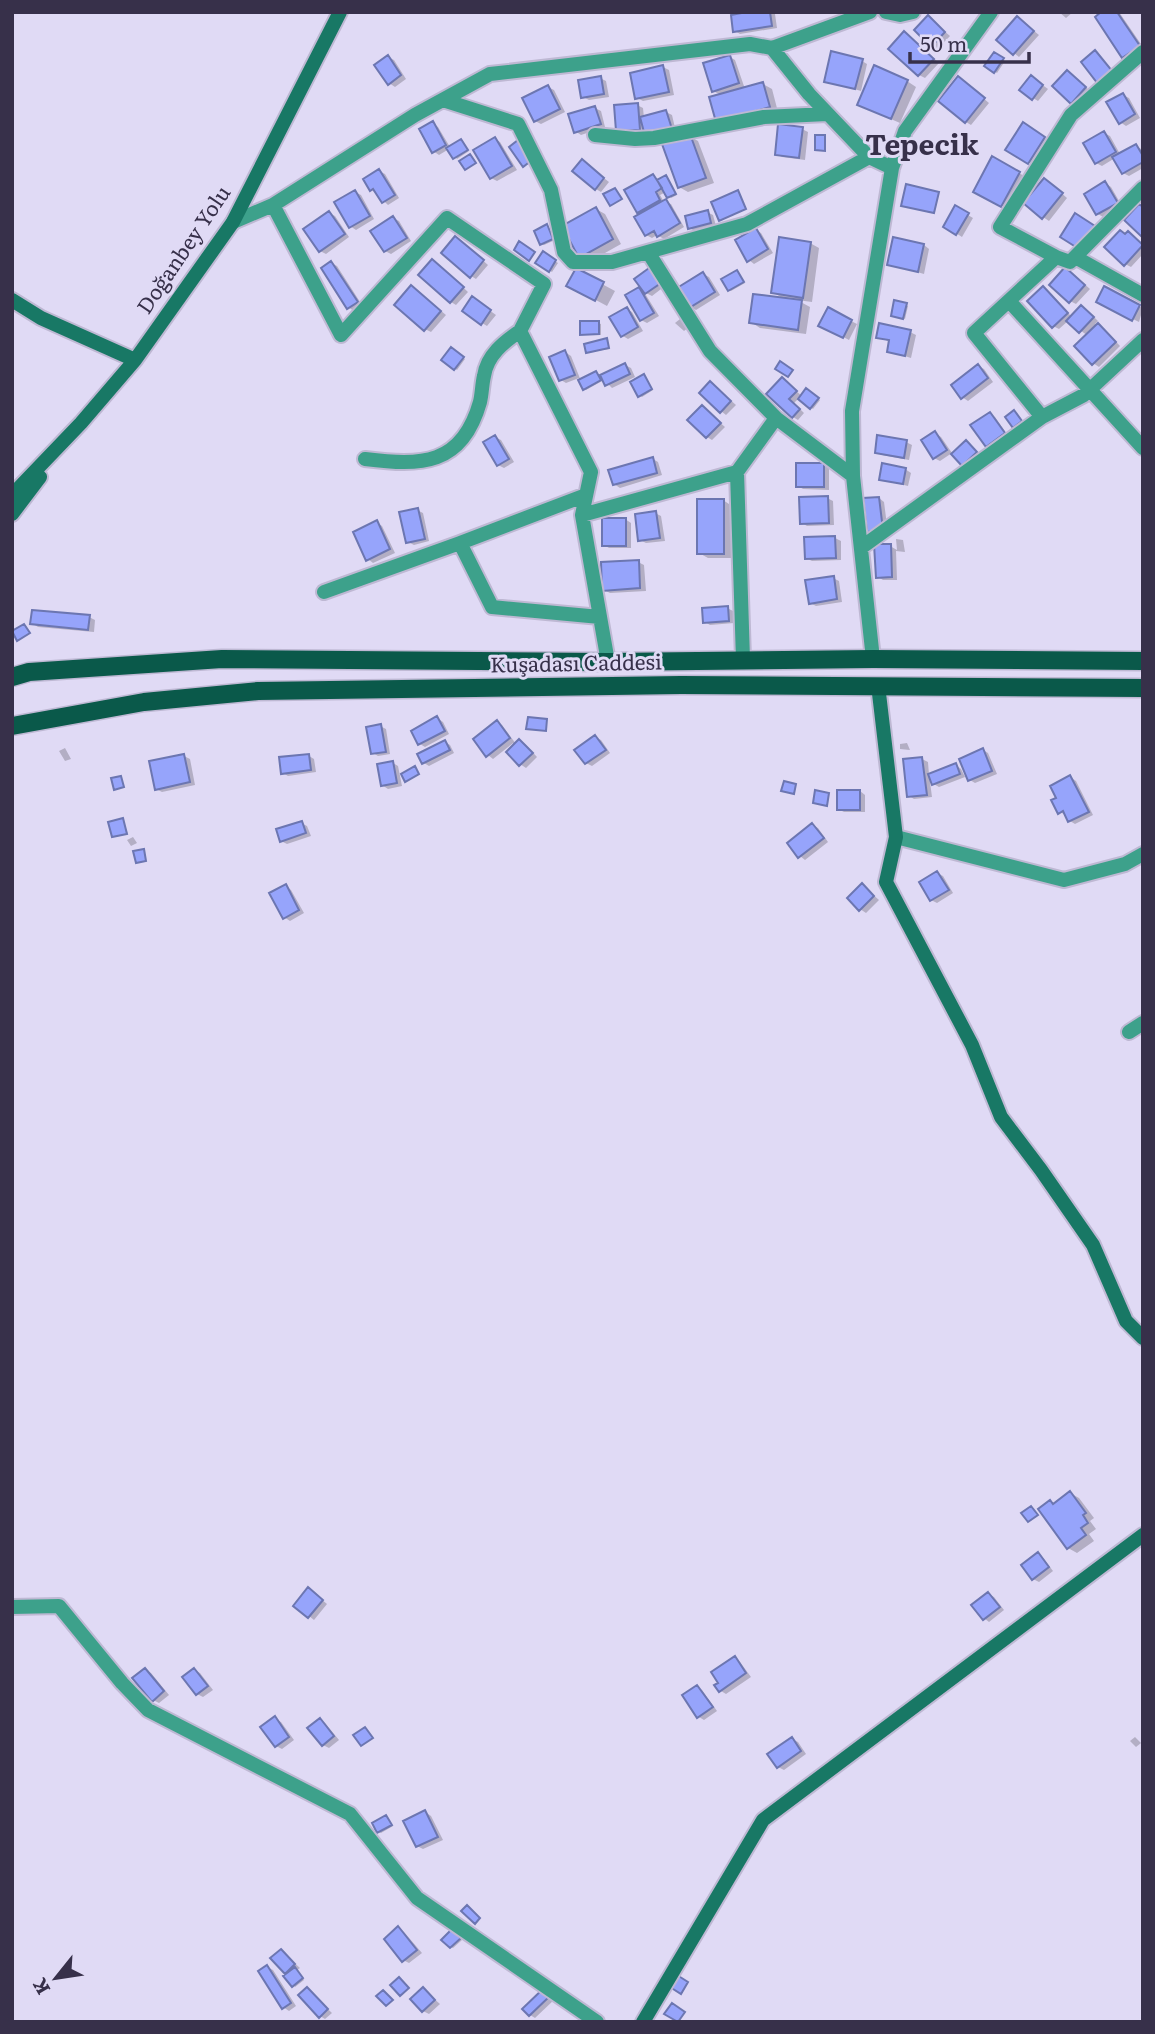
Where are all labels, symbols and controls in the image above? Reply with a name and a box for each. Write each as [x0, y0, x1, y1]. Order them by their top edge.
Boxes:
scale bar [910, 21, 1029, 65]
text: 50 m [920, 27, 967, 58]
district label: Tepecik [865, 122, 979, 164]
street label: Doğanbey Yolu [127, 178, 236, 319]
street label: Kuşadası Caddesi [490, 645, 662, 678]
north arrow [21, 1943, 91, 2013]
text: K [25, 1973, 56, 2000]

